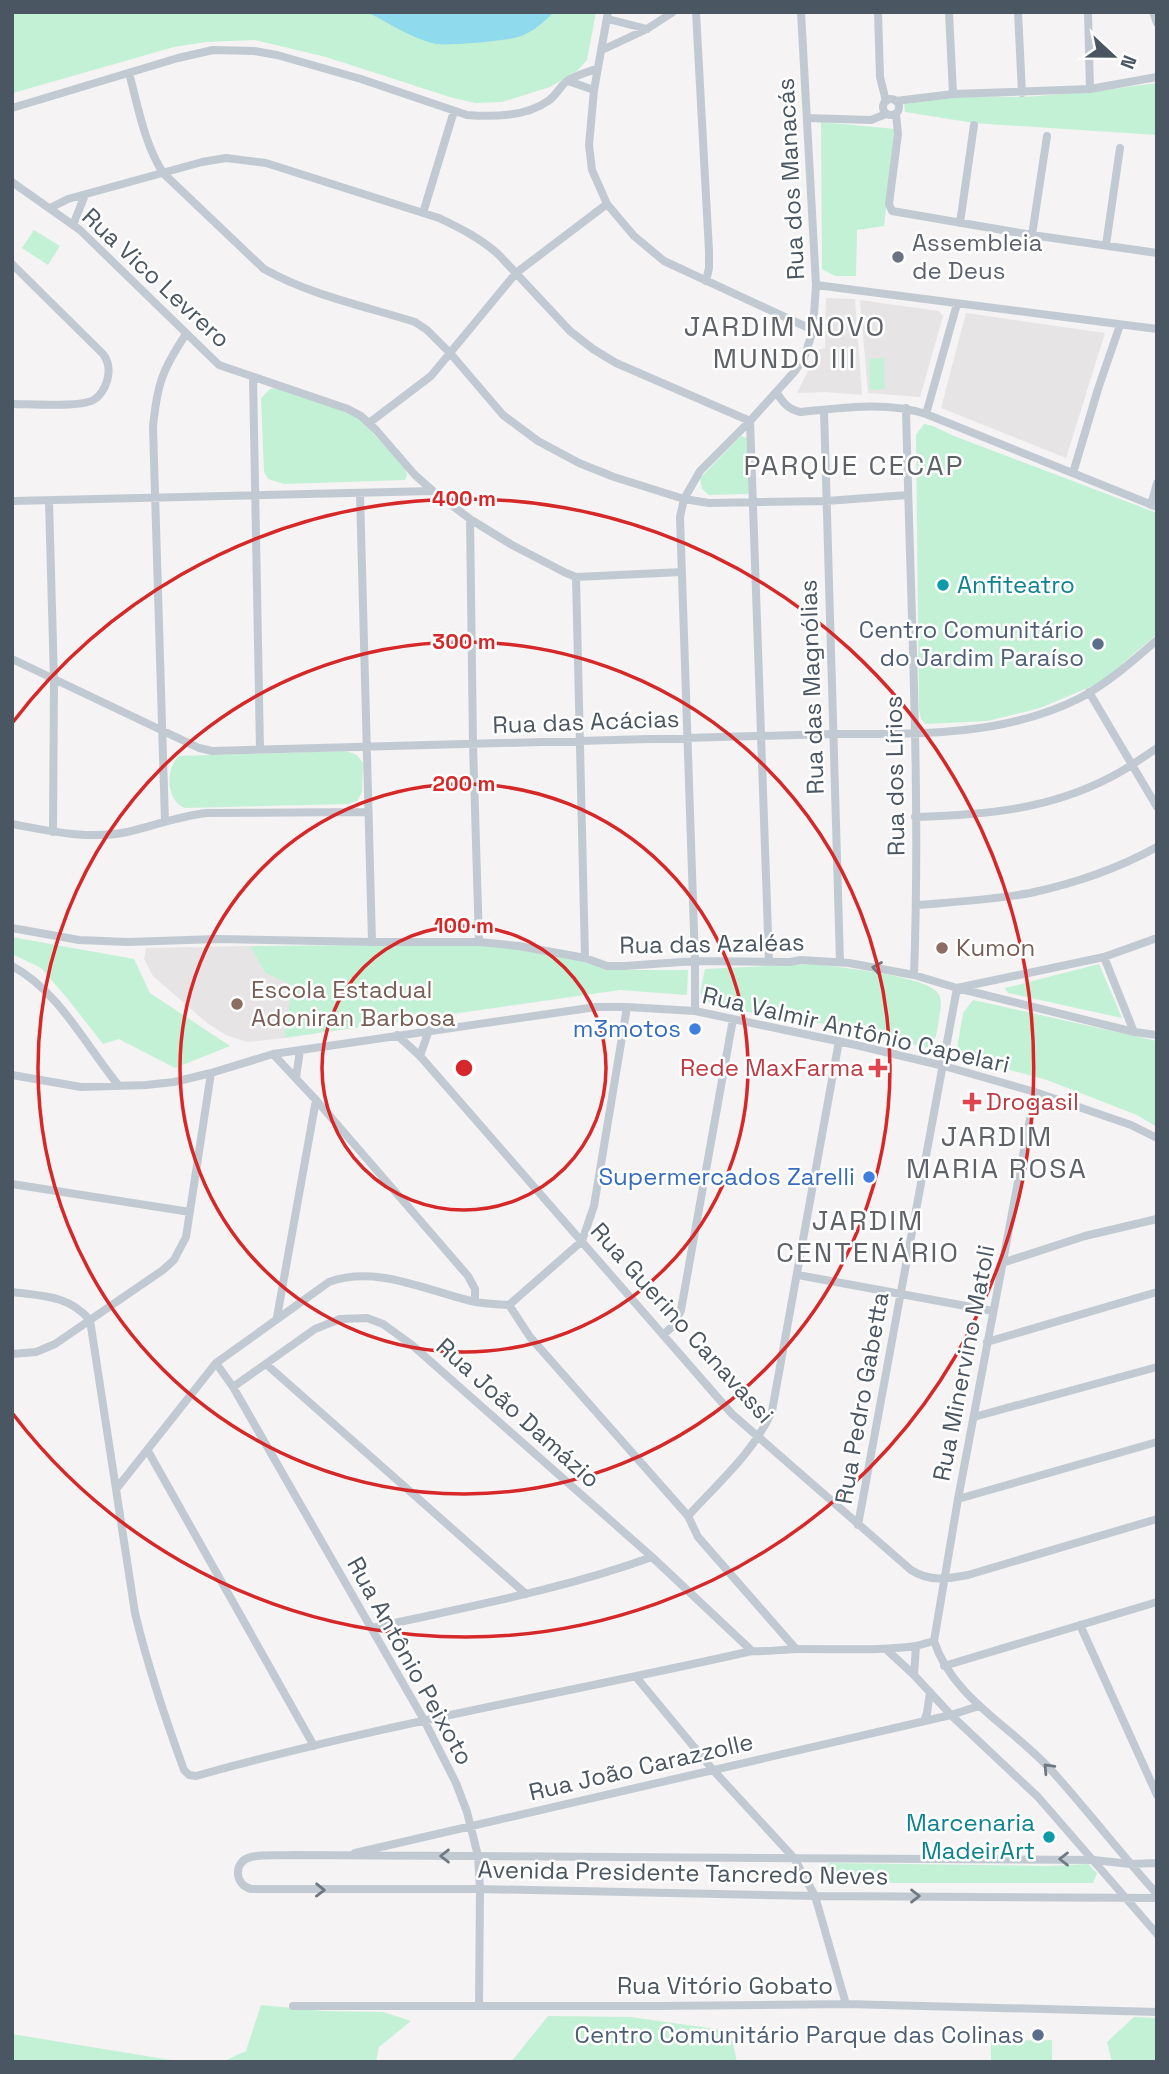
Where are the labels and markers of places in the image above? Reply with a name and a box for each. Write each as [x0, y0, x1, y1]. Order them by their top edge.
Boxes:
place label: Assembleia de Deus [912, 227, 1043, 286]
marker: Assembleia de Deus [890, 249, 906, 265]
place label: Anfiteatro [957, 569, 1075, 600]
marker: Anfiteatro [935, 577, 951, 593]
place label: Centro Comunitário do Jardim Paraíso [859, 614, 1084, 673]
marker: Centro Comunitário do Jardim Paraíso [1090, 636, 1106, 652]
place label: Kumon [956, 932, 1035, 963]
marker: Kumon [934, 940, 950, 956]
place label: Escola Estadual Adoniran Barbosa [251, 974, 456, 1033]
marker: Escola Estadual Adoniran Barbosa [229, 996, 245, 1012]
place label: m3motos [573, 1013, 681, 1044]
marker: m3motos [687, 1021, 703, 1037]
place label: Rede MaxFarma [680, 1052, 864, 1083]
centre of rings [452, 1056, 476, 1080]
marker: Rede MaxFarma [870, 1060, 886, 1076]
place label: Drogasil [986, 1086, 1079, 1117]
marker: Drogasil [964, 1094, 980, 1110]
place label: Supermercados Zarelli [598, 1161, 855, 1192]
marker: Supermercados Zarelli [861, 1169, 877, 1185]
place label: Marcenaria MadeirArt [906, 1807, 1035, 1866]
marker: Marcenaria MadeirArt [1041, 1829, 1057, 1845]
place label: Centro Comunitário Parque das Colinas [575, 2019, 1024, 2050]
marker: Centro Comunitário Parque das Colinas [1030, 2027, 1046, 2043]

